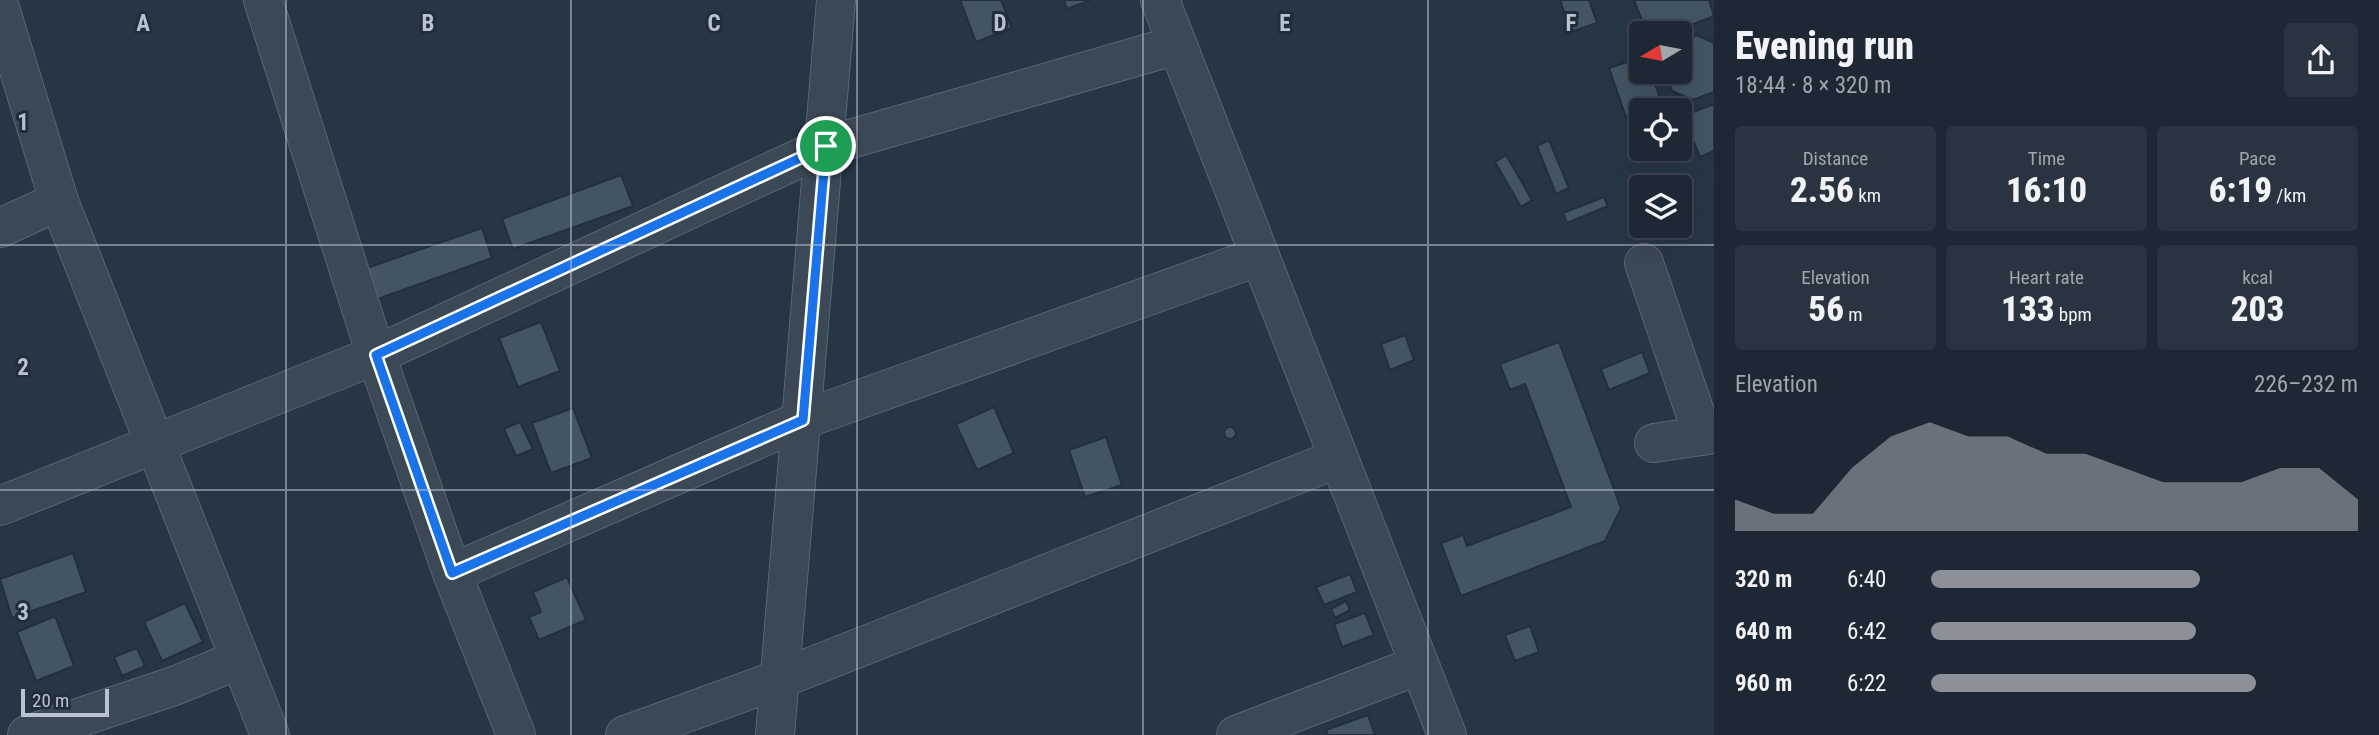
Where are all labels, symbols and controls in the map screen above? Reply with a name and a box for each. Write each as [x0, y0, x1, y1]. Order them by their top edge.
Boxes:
text: A [136, 10, 150, 37]
text: B [422, 10, 434, 37]
text: C [707, 10, 721, 37]
text: D [994, 10, 1007, 37]
text: E [1279, 10, 1291, 37]
text: F [1566, 10, 1577, 37]
north arrow [1629, 21, 1692, 84]
map controls [1629, 21, 1692, 238]
button: share [2284, 23, 2358, 97]
text: Evening run [1735, 24, 1914, 68]
text: 18:44 · 8 × 320 m [1735, 72, 1891, 99]
button: locate [1629, 98, 1692, 161]
text: 1 [17, 109, 29, 136]
pin [796, 116, 856, 176]
icon: arrive [807, 127, 845, 165]
text: Distance [1803, 147, 1868, 170]
text: Time [2028, 147, 2065, 170]
text: Pace [2239, 147, 2276, 170]
text: 2.56 [1790, 170, 1854, 211]
text: 16:10 [2006, 170, 2087, 211]
text: 6:19 [2209, 170, 2272, 211]
button: layers [1629, 175, 1692, 238]
text: km [1854, 184, 1881, 207]
text: /km [2272, 184, 2306, 207]
text: Elevation [1801, 266, 1870, 289]
text: Heart rate [2009, 266, 2084, 289]
text: kcal [2242, 266, 2273, 289]
text: 56 [1808, 289, 1844, 330]
text: 133 [2001, 289, 2054, 330]
text: 203 [2231, 289, 2284, 330]
text: m [1844, 303, 1863, 326]
text: bpm [2054, 303, 2092, 326]
text: 2 [17, 354, 29, 381]
text: Elevation [1735, 371, 1818, 398]
text: 226–232 m [2254, 371, 2358, 398]
text: 320 m [1735, 566, 1792, 593]
text: 6:40 [1847, 566, 1886, 593]
text: 3 [17, 599, 29, 626]
text: 640 m [1735, 618, 1792, 645]
text: 6:42 [1847, 618, 1886, 645]
text: 960 m [1735, 670, 1792, 697]
text: 6:22 [1847, 670, 1886, 697]
scale bar [21, 686, 108, 718]
text: 20 m [32, 689, 69, 712]

